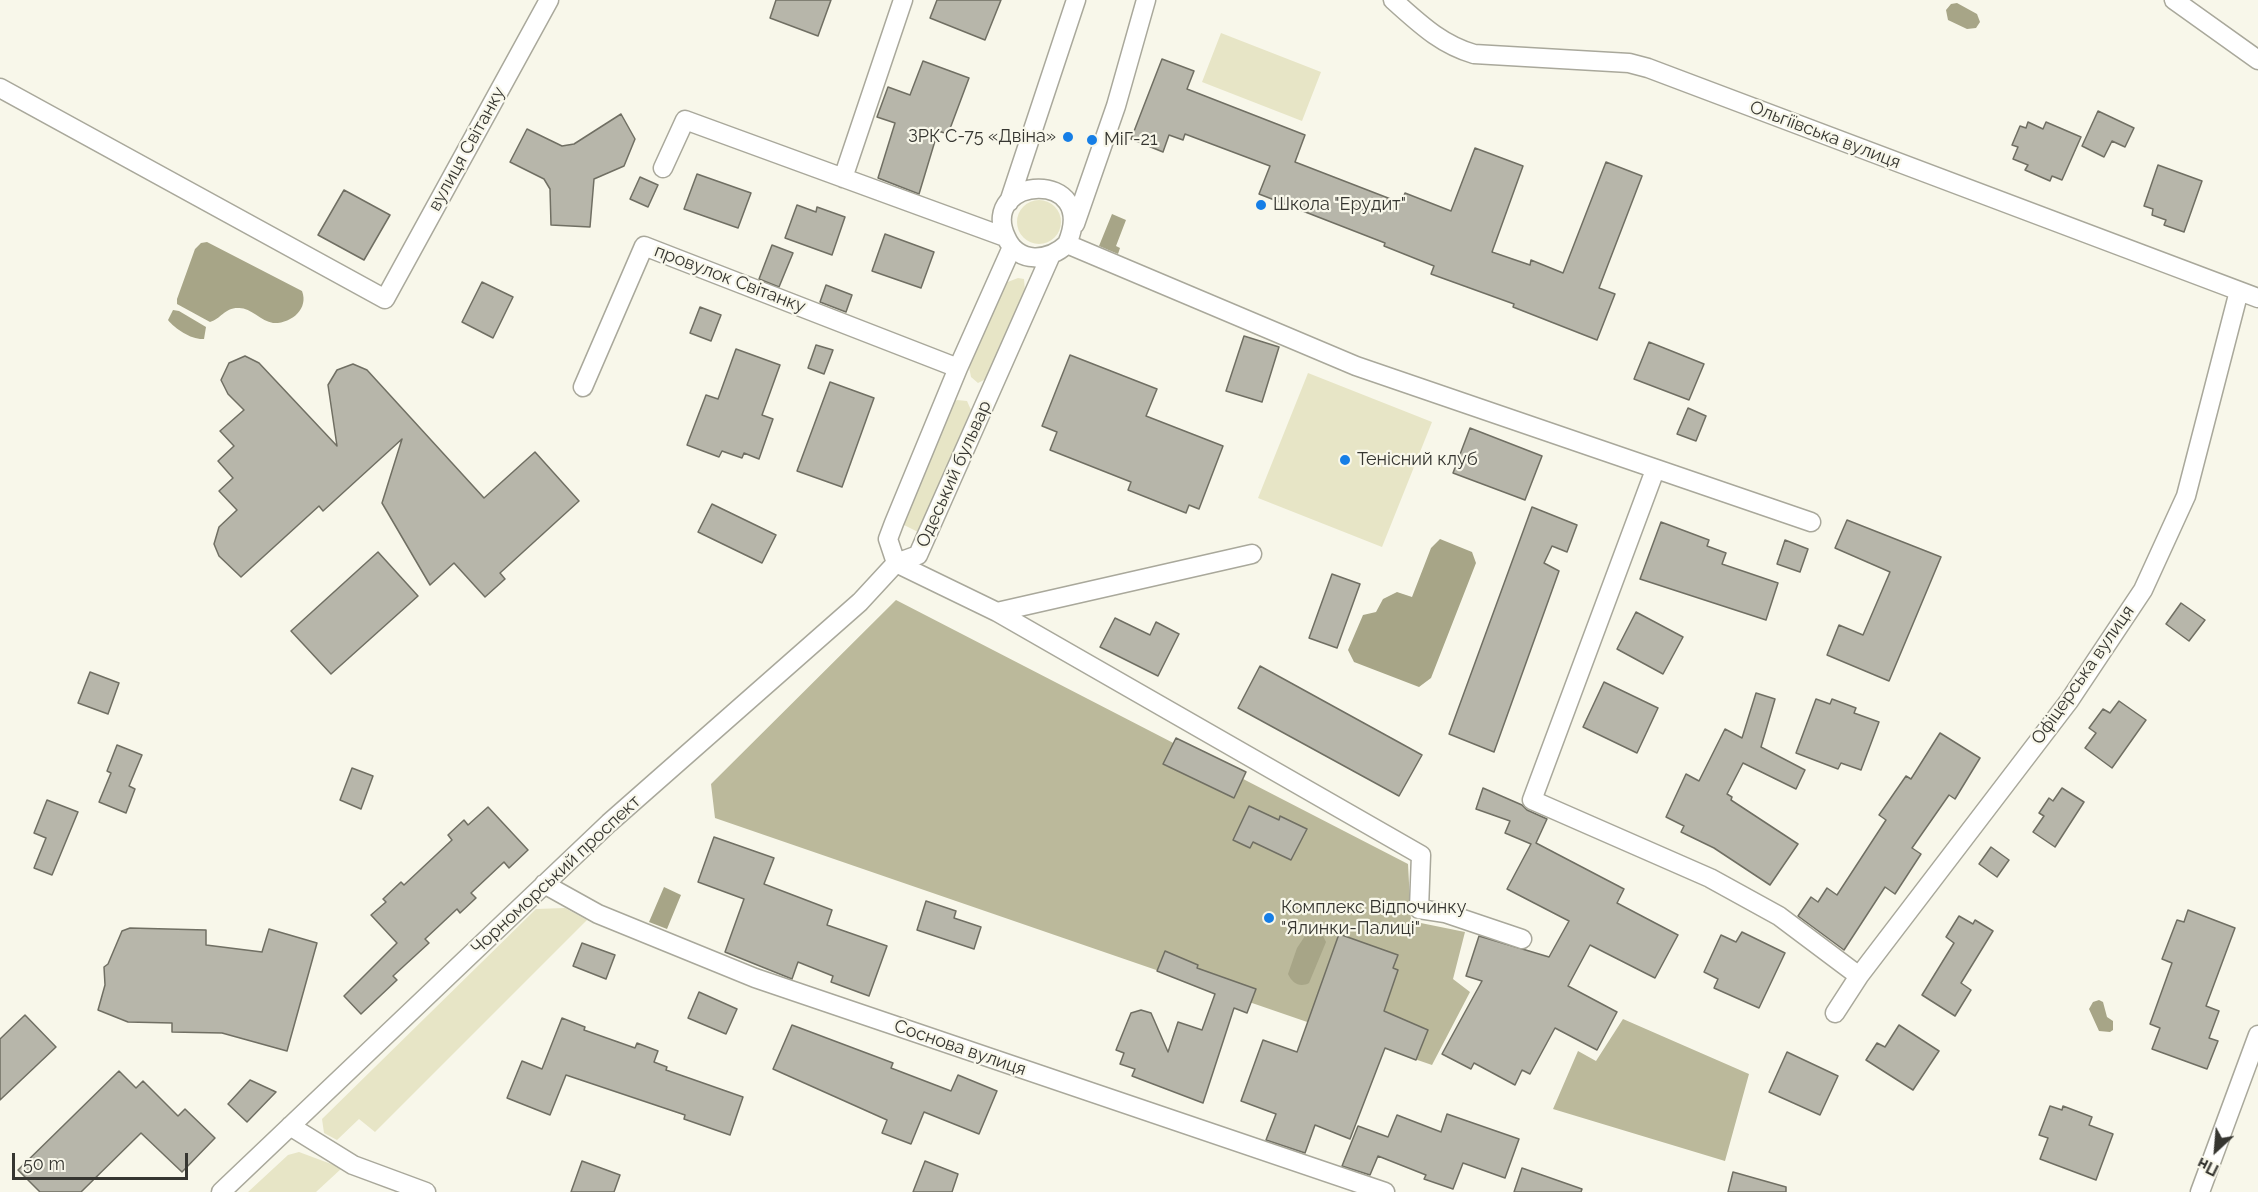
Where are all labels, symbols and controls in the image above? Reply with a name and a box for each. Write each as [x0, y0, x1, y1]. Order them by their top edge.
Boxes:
street label: вулиця Світанку [424, 83, 510, 215]
street label: Ольгіївська вулиця [1747, 96, 1903, 174]
place label: ЗРК С-75 «Двіна» [908, 126, 1056, 148]
place label: МіГ-21 [1104, 129, 1158, 151]
marker: ЗРК С-75 «Двіна» [1061, 130, 1075, 144]
marker: МіГ-21 [1085, 133, 1099, 147]
place label: Школа "Ерудит" [1273, 194, 1406, 216]
marker: Школа "Ерудит" [1254, 198, 1268, 212]
street label: провулок Світанку [651, 240, 809, 318]
street label: Одеський бульвар [912, 397, 996, 551]
place label: Тенісний клуб [1357, 449, 1478, 471]
marker: Тенісний клуб [1338, 453, 1352, 467]
street label: Офіцерська вулиця [2027, 601, 2139, 749]
street label: Чорноморський проспект [467, 791, 645, 959]
place label: Комплекс Відпочинку "Ялинки-Палиці" [1281, 897, 1466, 940]
marker: Комплекс Відпочинку "Ялинки-Палиці" [1262, 911, 1276, 925]
street label: Соснова вулиця [891, 1015, 1029, 1081]
north arrow [2186, 1120, 2246, 1180]
scale bar [15, 1141, 190, 1179]
text: 50 m [23, 1153, 65, 1174]
text: Пн [2194, 1153, 2222, 1180]

